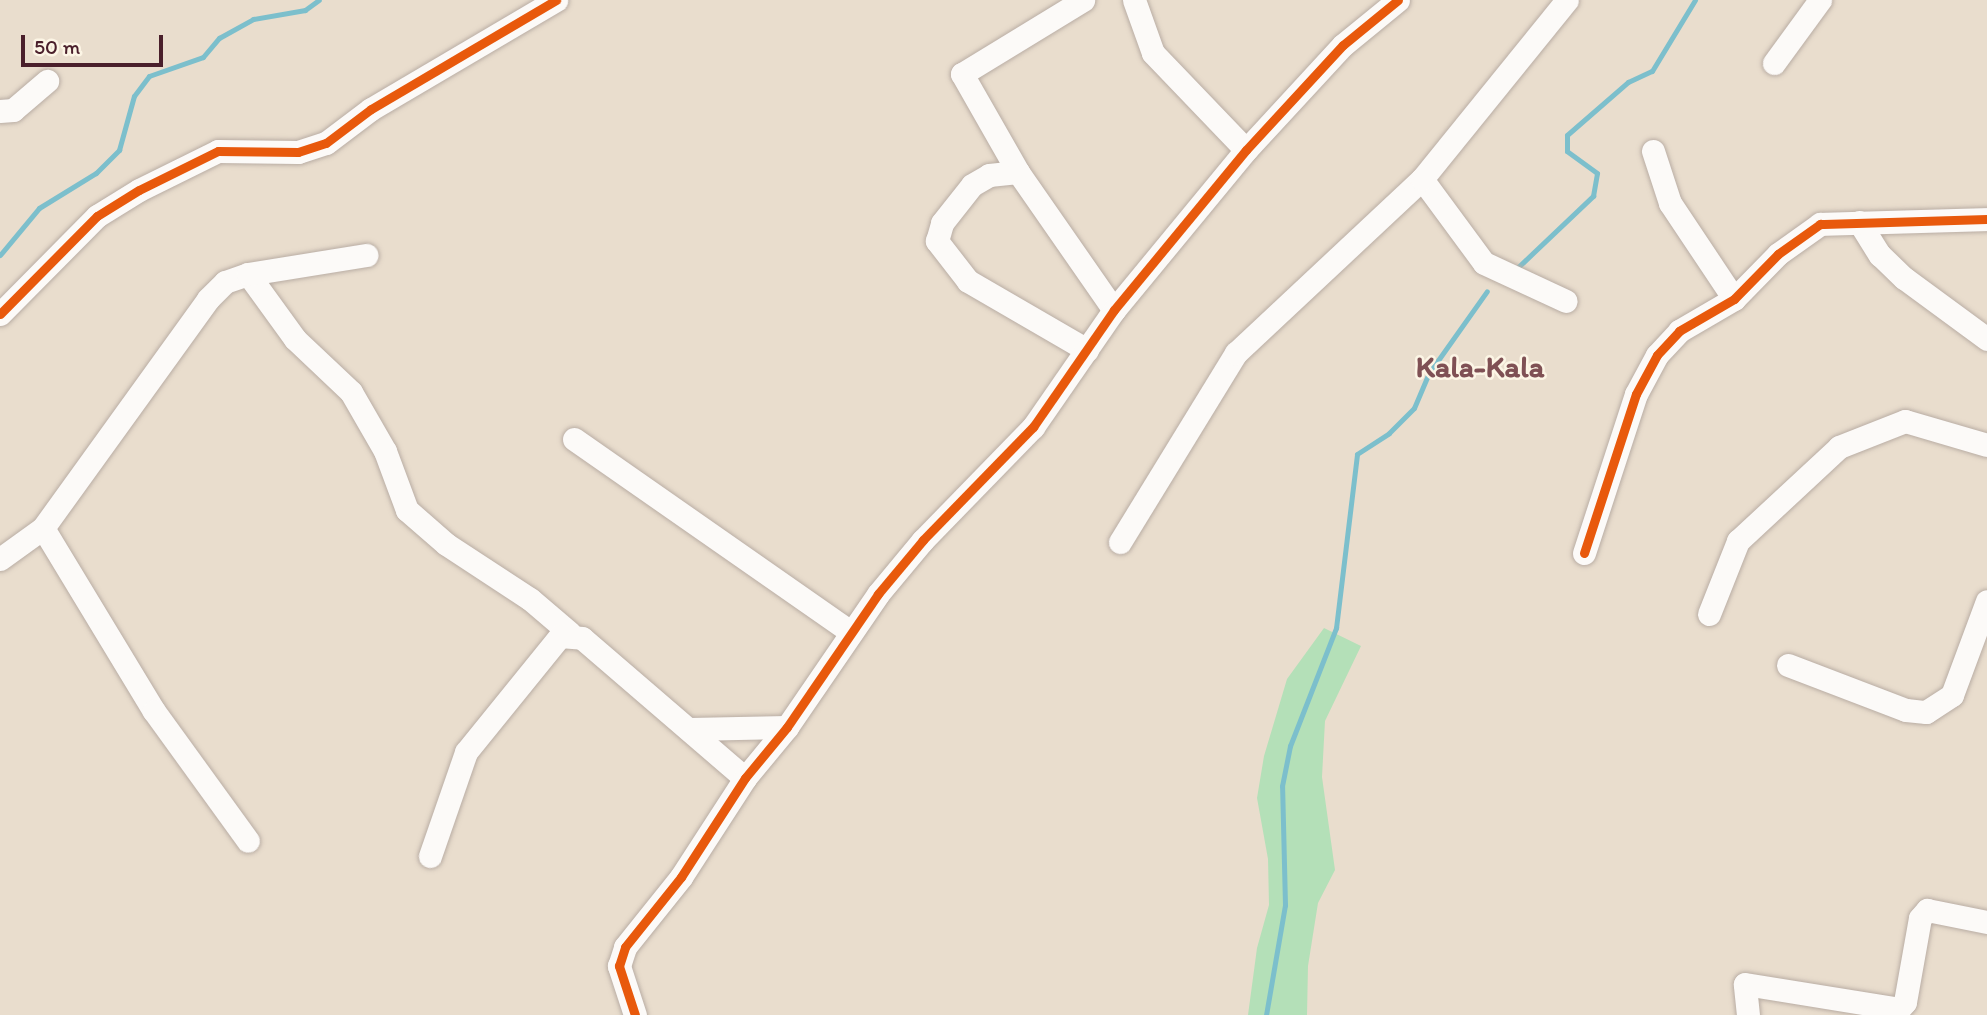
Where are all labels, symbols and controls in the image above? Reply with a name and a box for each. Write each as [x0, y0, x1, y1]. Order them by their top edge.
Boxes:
scale bar [24, 21, 166, 65]
text: 50 m [34, 34, 80, 59]
district label: Kala-Kala [1416, 349, 1544, 385]

